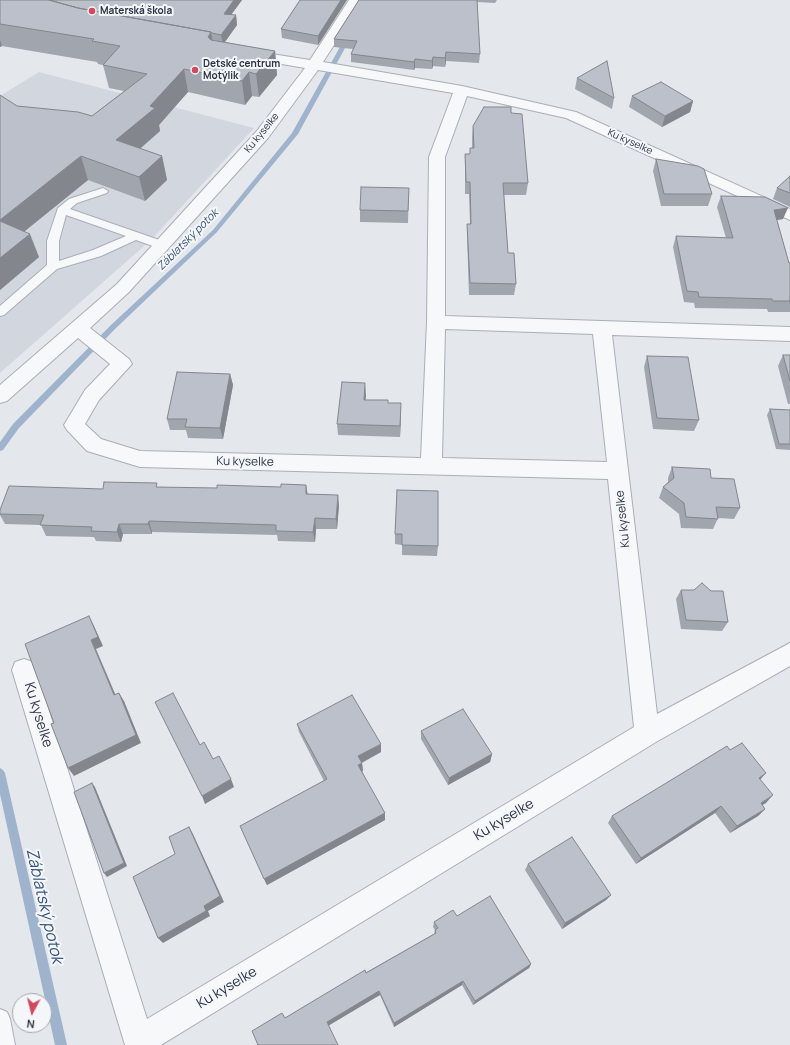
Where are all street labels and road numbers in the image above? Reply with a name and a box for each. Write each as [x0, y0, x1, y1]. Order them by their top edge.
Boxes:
street label: Ku kyselke [242, 111, 282, 155]
street label: Ku kyselke [606, 127, 654, 157]
street label: Ku kyselke [216, 454, 274, 470]
street label: Ku kyselke [613, 490, 633, 548]
street label: Ku kyselke [20, 680, 56, 750]
street label: Ku kyselke [471, 796, 537, 844]
street label: Ku kyselke [194, 964, 260, 1012]

